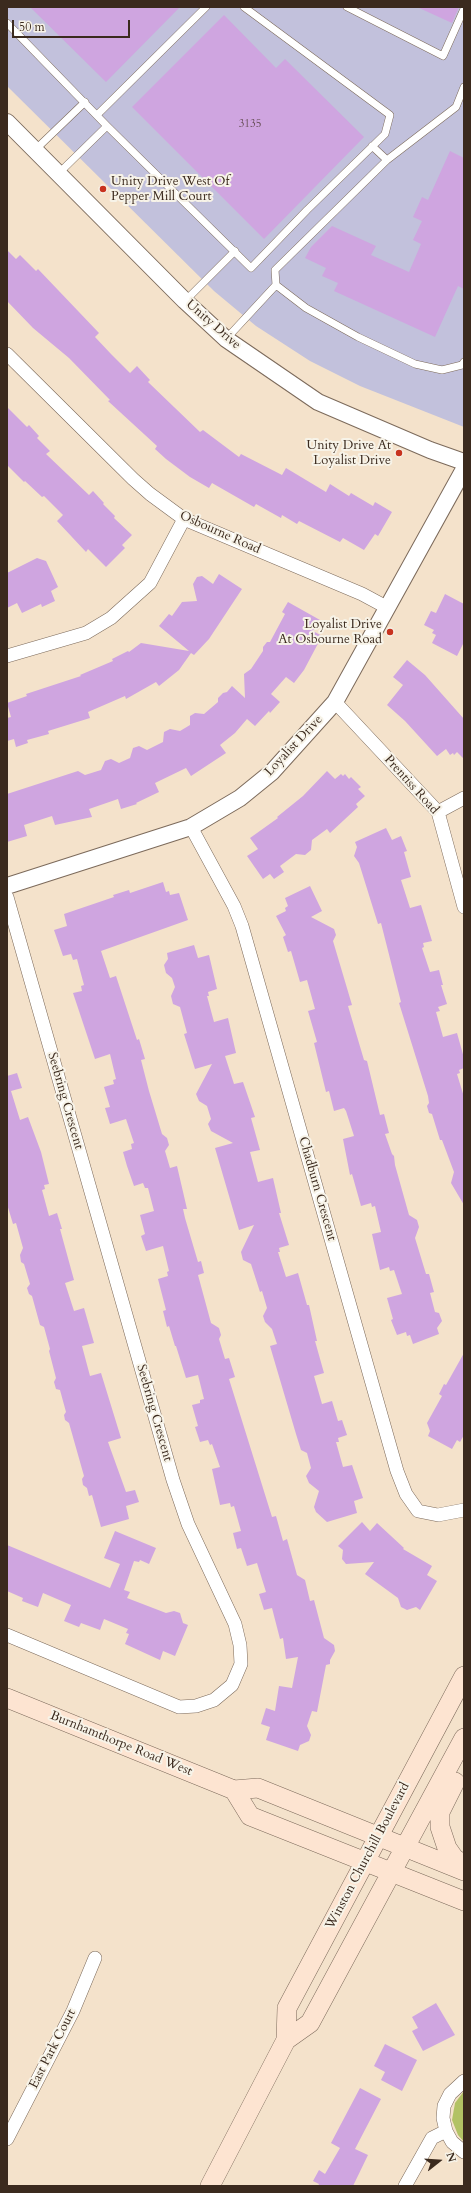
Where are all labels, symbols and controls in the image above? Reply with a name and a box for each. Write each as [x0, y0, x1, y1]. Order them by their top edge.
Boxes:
scale bar [14, 12, 132, 38]
text: 50 m [19, 19, 45, 35]
house number: 3135 [239, 117, 261, 131]
place label: Unity Drive West Of Pepper Mill Court [111, 174, 229, 205]
marker: Unity Drive West Of Pepper Mill Court [98, 184, 108, 194]
street label: Unity Drive [182, 297, 244, 353]
place label: Unity Drive At Loyalist Drive [307, 438, 391, 469]
marker: Unity Drive At Loyalist Drive [394, 448, 404, 458]
street label: Osbourne Road [177, 508, 263, 558]
place label: Loyalist Drive At Osbourne Road [278, 617, 382, 648]
marker: Loyalist Drive At Osbourne Road [385, 627, 395, 637]
street label: Loyalist Drive [262, 712, 326, 780]
street label: Prentiss Road [380, 752, 442, 818]
street label: Seebring Crescent [44, 1051, 86, 1151]
street label: Chadburn Crescent [295, 1135, 339, 1243]
street label: Seebring Crescent [133, 1363, 175, 1463]
street label: Burnhamthorpe Road West [48, 1708, 194, 1780]
street label: Winston Churchill Boulevard [323, 1780, 413, 1932]
street label: East Park Court [26, 2007, 80, 2091]
north arrow [419, 2141, 459, 2181]
text: N [442, 2151, 460, 2164]

